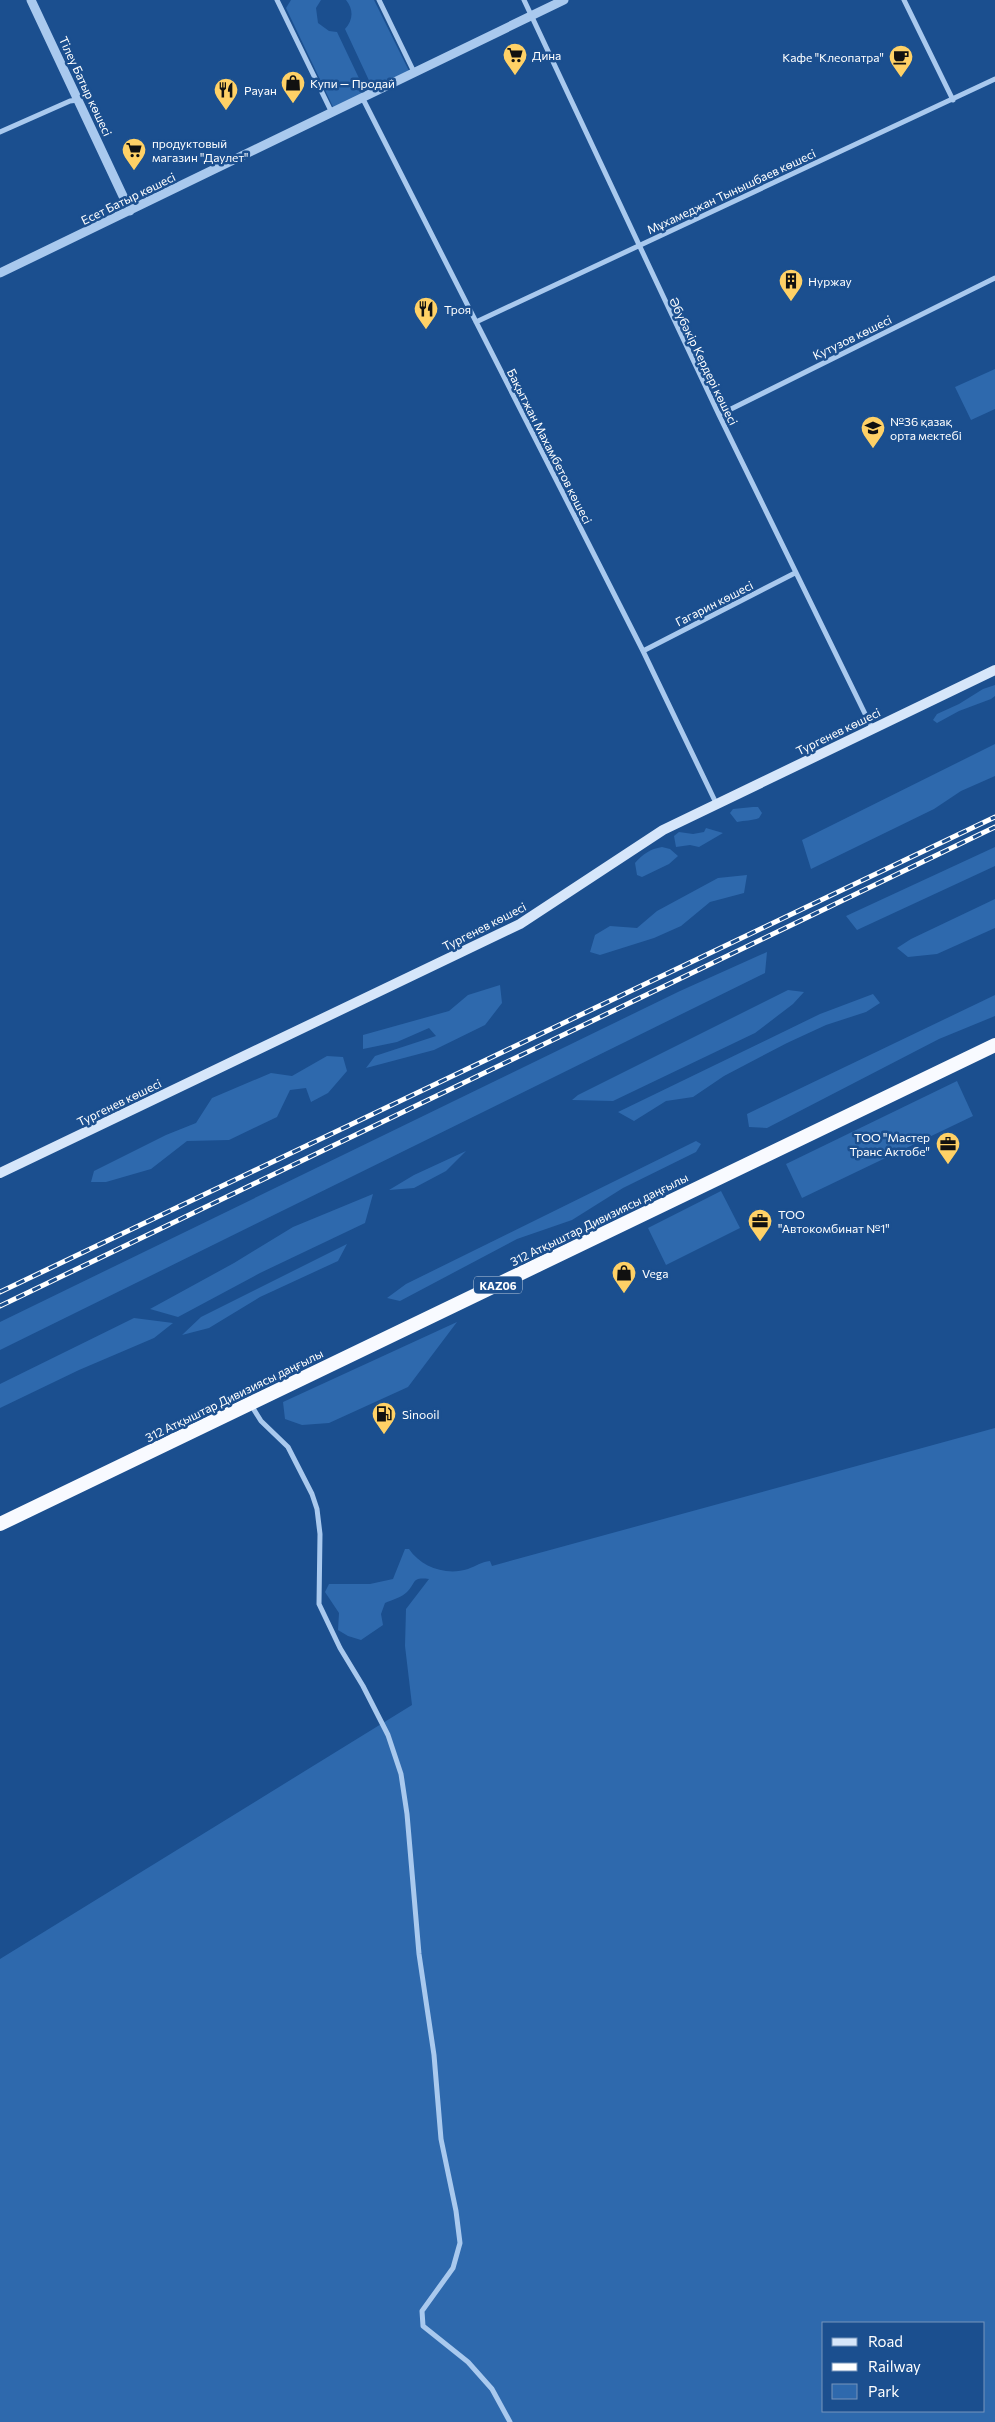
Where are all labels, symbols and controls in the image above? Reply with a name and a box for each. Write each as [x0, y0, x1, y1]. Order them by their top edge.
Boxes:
street label: Тілеу Батыр көшесі [57, 34, 115, 138]
supermarket icon: Дина [502, 42, 528, 76]
cafe icon: Кафе "Клеопатра" [888, 44, 914, 78]
place label: Дина [532, 48, 561, 62]
place label: Кафе "Клеопатра" [782, 50, 884, 64]
shop icon: Купи — Продай [280, 70, 306, 104]
place label: Купи — Продай [310, 76, 395, 90]
restaurant icon: Рауан [213, 77, 239, 111]
place label: Рауан [244, 83, 277, 97]
place label: продуктовый магазин "Даулет" [152, 136, 249, 164]
supermarket icon: продуктовый магазин "Даулет" [121, 137, 147, 171]
street label: Мұхамеджан Тынышбаев көшесі [644, 146, 818, 236]
street label: Есет Батыр көшесі [78, 169, 178, 227]
building icon: Нуржау [778, 268, 804, 302]
place label: Нуржау [808, 274, 852, 288]
street label: Әбубәкір Кердері көшесі [667, 295, 741, 427]
restaurant icon: Троя [413, 296, 439, 330]
place label: Троя [444, 302, 471, 316]
street label: Кутузов көшесі [810, 312, 894, 362]
street label: Бақытжан Махамбетов көшесі [505, 366, 595, 526]
place label: №36 қазақ орта мектебі [890, 414, 962, 442]
school or university icon: №36 қазақ орта мектебі [860, 415, 886, 449]
street label: Гагарин көшесі [673, 577, 755, 629]
street label: Тургенев көшесі [794, 705, 882, 757]
street label: Тургенев көшесі [440, 899, 528, 953]
street label: Тургенев көшесі [75, 1076, 163, 1128]
place label: ТОО "Мастер Транс Актобе" [850, 1130, 930, 1158]
office icon: ТОО "Мастер Транс Актобе" [935, 1131, 961, 1165]
street label: 312 Атқыштар Дивизиясы даңғылы [508, 1170, 690, 1268]
place label: ТОО "Автокомбинат №1" [778, 1207, 890, 1235]
office icon: ТОО "Автокомбинат №1" [747, 1208, 773, 1242]
shop icon: Vega [611, 1260, 637, 1294]
place label: Vega [642, 1266, 668, 1280]
road number: KАZ06 [474, 1276, 522, 1294]
street label: 312 Атқыштар Дивизиясы даңғылы [143, 1346, 325, 1444]
fuel station icon: Sinooil [371, 1401, 397, 1435]
place label: Sinooil [402, 1407, 439, 1421]
legend [822, 2322, 985, 2412]
text: Road [868, 2332, 903, 2350]
text: Railway [868, 2357, 921, 2375]
text: Park [868, 2382, 899, 2400]

